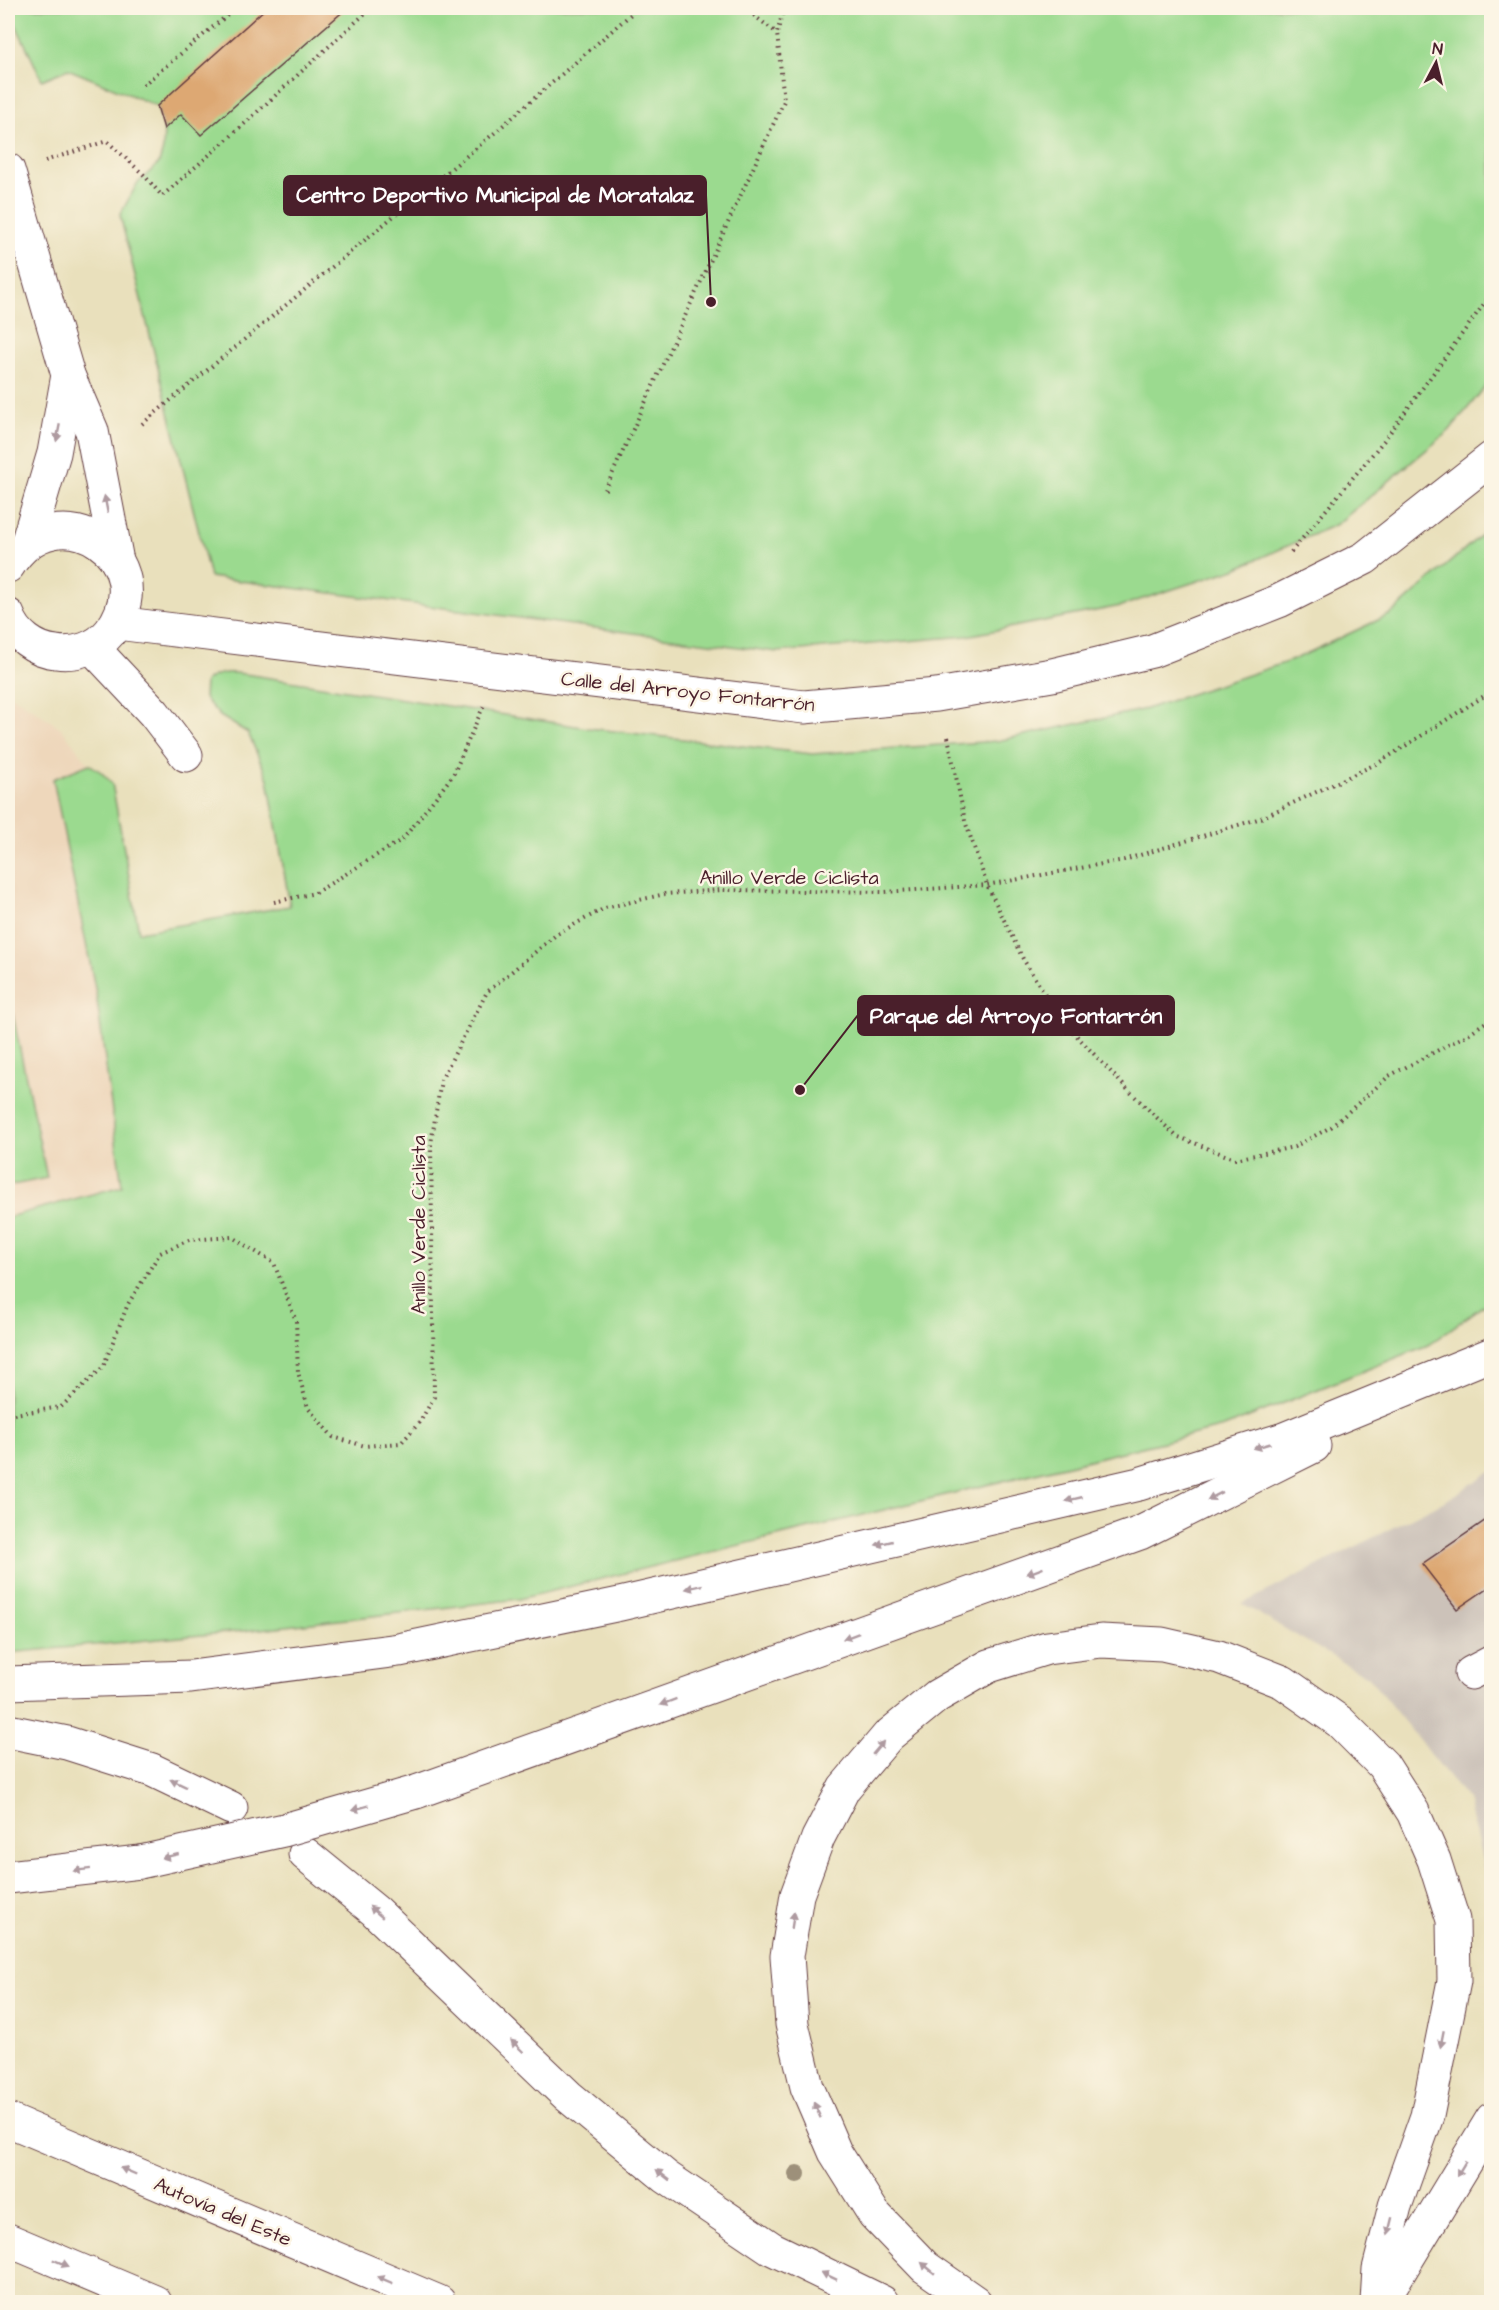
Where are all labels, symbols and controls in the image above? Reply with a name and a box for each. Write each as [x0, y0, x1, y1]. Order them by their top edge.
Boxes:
north arrow [1406, 33, 1466, 93]
text: N [1431, 38, 1444, 61]
callout: Centro Deportivo Municipal de Moratalaz [284, 176, 706, 215]
text: Centro Deportivo Municipal de Moratalaz [296, 181, 694, 211]
one-way arrow [53, 423, 62, 442]
one-way arrow [101, 494, 110, 513]
street label: Calle del Arroyo Fontarrón [560, 665, 816, 720]
street label: Anillo Verde Ciclista [699, 864, 879, 892]
callout: Parque del Arroyo Fontarrón [858, 996, 1174, 1035]
text: Parque del Arroyo Fontarrón [870, 1002, 1163, 1034]
street label: Anillo Verde Ciclista [405, 1135, 433, 1315]
one-way arrow [1253, 1441, 1271, 1451]
one-way arrow [1206, 1491, 1223, 1500]
one-way arrow [1065, 1494, 1083, 1504]
one-way arrow [875, 1538, 893, 1548]
one-way arrow [1026, 1566, 1044, 1576]
one-way arrow [685, 1582, 703, 1592]
one-way arrow [842, 1632, 860, 1642]
one-way arrow [659, 1697, 677, 1707]
one-way arrow [872, 1740, 885, 1756]
one-way arrow [170, 1778, 187, 1787]
one-way arrow [350, 1804, 368, 1813]
one-way arrow [161, 1851, 180, 1861]
one-way arrow [72, 1865, 91, 1874]
one-way arrow [369, 1906, 384, 1919]
one-way arrow [789, 1910, 798, 1929]
one-way arrow [1437, 2029, 1446, 2048]
one-way arrow [511, 2040, 525, 2054]
one-way arrow [812, 2101, 821, 2119]
one-way arrow [1456, 2161, 1467, 2177]
one-way arrow [119, 2166, 137, 2175]
one-way arrow [656, 2169, 672, 2181]
street label: Autovía del Este [150, 2170, 296, 2254]
one-way arrow [1384, 2217, 1394, 2235]
one-way arrow [53, 2258, 71, 2268]
one-way arrow [920, 2261, 936, 2274]
one-way arrow [821, 2272, 838, 2281]
one-way arrow [376, 2275, 394, 2284]

